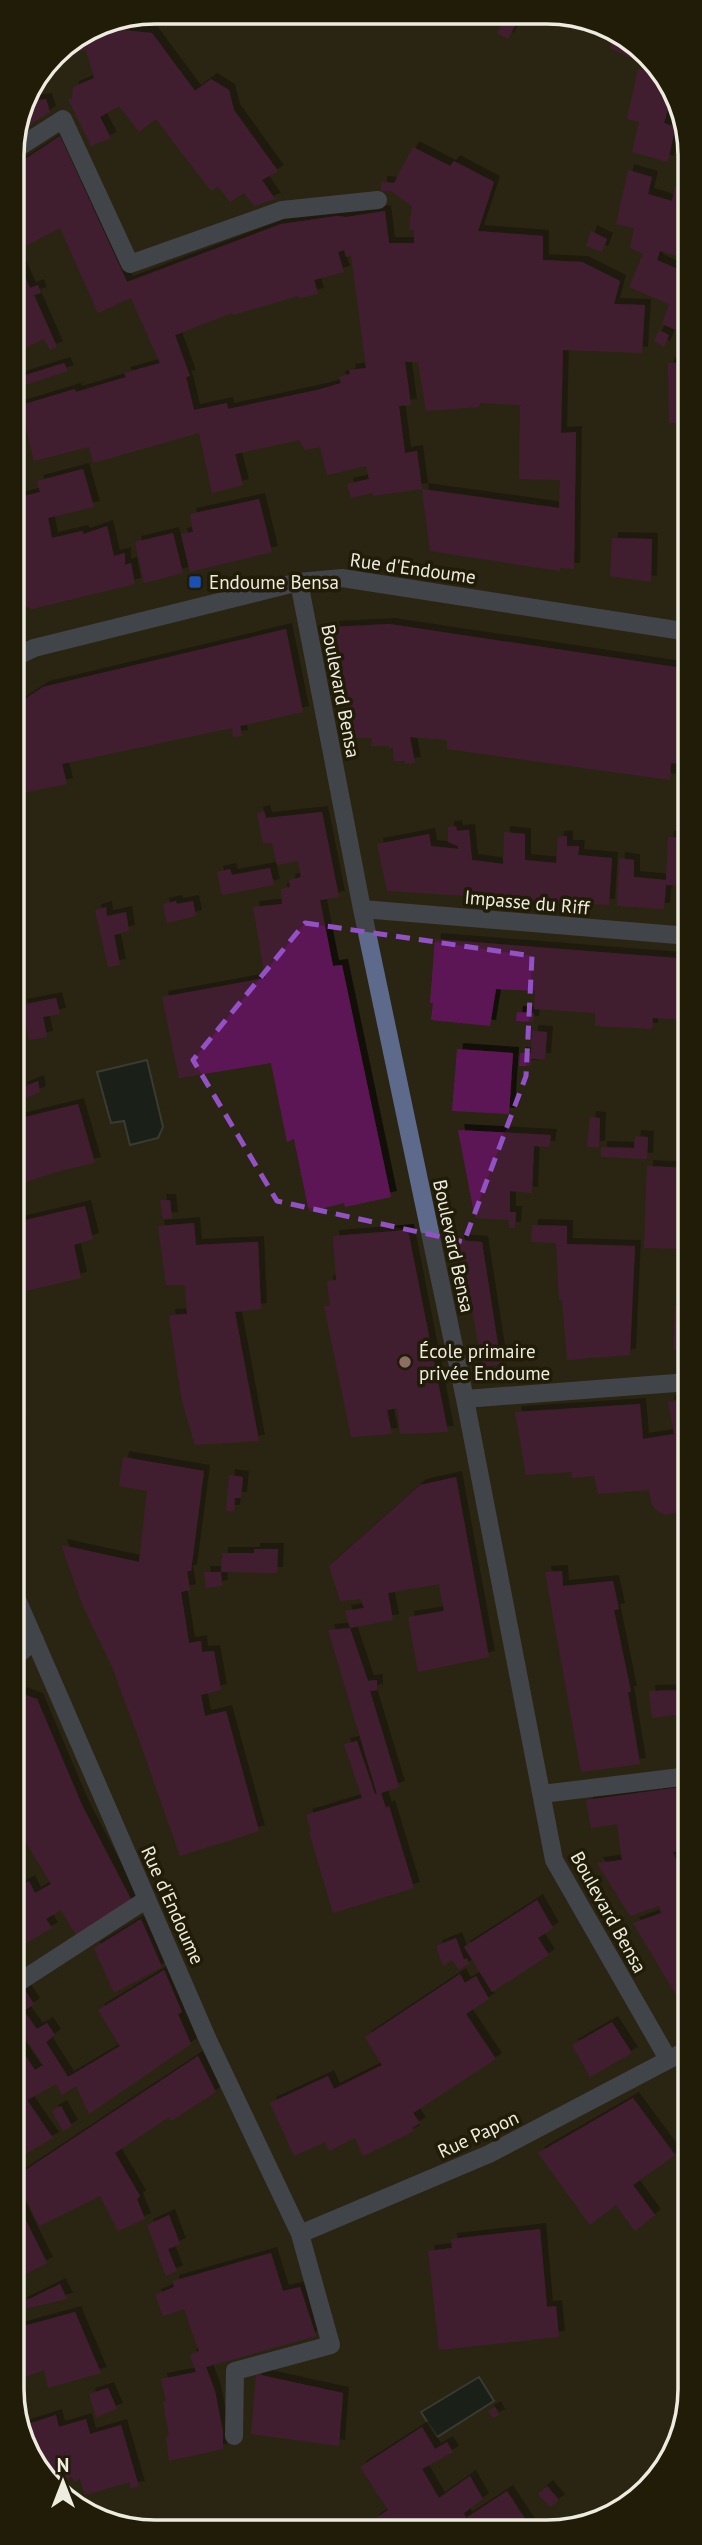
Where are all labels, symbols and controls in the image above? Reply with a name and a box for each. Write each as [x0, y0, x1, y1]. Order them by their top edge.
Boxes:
street label: Rue d'Endoume [349, 547, 477, 589]
place label: Endoume Bensa [209, 570, 339, 594]
marker: Endoume Bensa [187, 574, 203, 590]
street label: Boulevard Bensa [316, 622, 366, 760]
street label: Impasse du Riff [463, 885, 591, 920]
street label: Boulevard Bensa [428, 1177, 480, 1315]
place label: École primaire privée Endoume [419, 1339, 550, 1385]
marker: École primaire privée Endoume [397, 1354, 413, 1370]
street label: Rue d'Endoume [136, 1842, 210, 1968]
street label: Boulevard Bensa [566, 1847, 652, 1977]
street label: Rue Papon [434, 2105, 522, 2163]
north arrow [28, 2447, 98, 2517]
text: N [57, 2453, 69, 2477]

